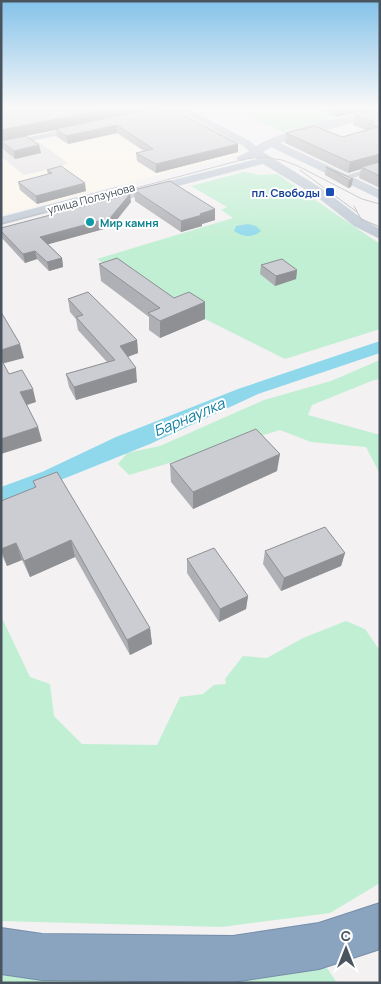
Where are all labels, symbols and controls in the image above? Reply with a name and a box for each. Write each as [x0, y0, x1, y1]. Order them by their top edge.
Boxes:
street label: улица Ползунова [46, 179, 136, 217]
place label: пл. Свободы [252, 185, 320, 200]
marker: пл. Свободы [324, 186, 336, 198]
place label: Мир камня [100, 215, 159, 230]
marker: Мир камня [84, 216, 96, 228]
water label: Барнаулка [150, 392, 228, 441]
north arrow [321, 924, 371, 974]
text: С [341, 926, 351, 945]

